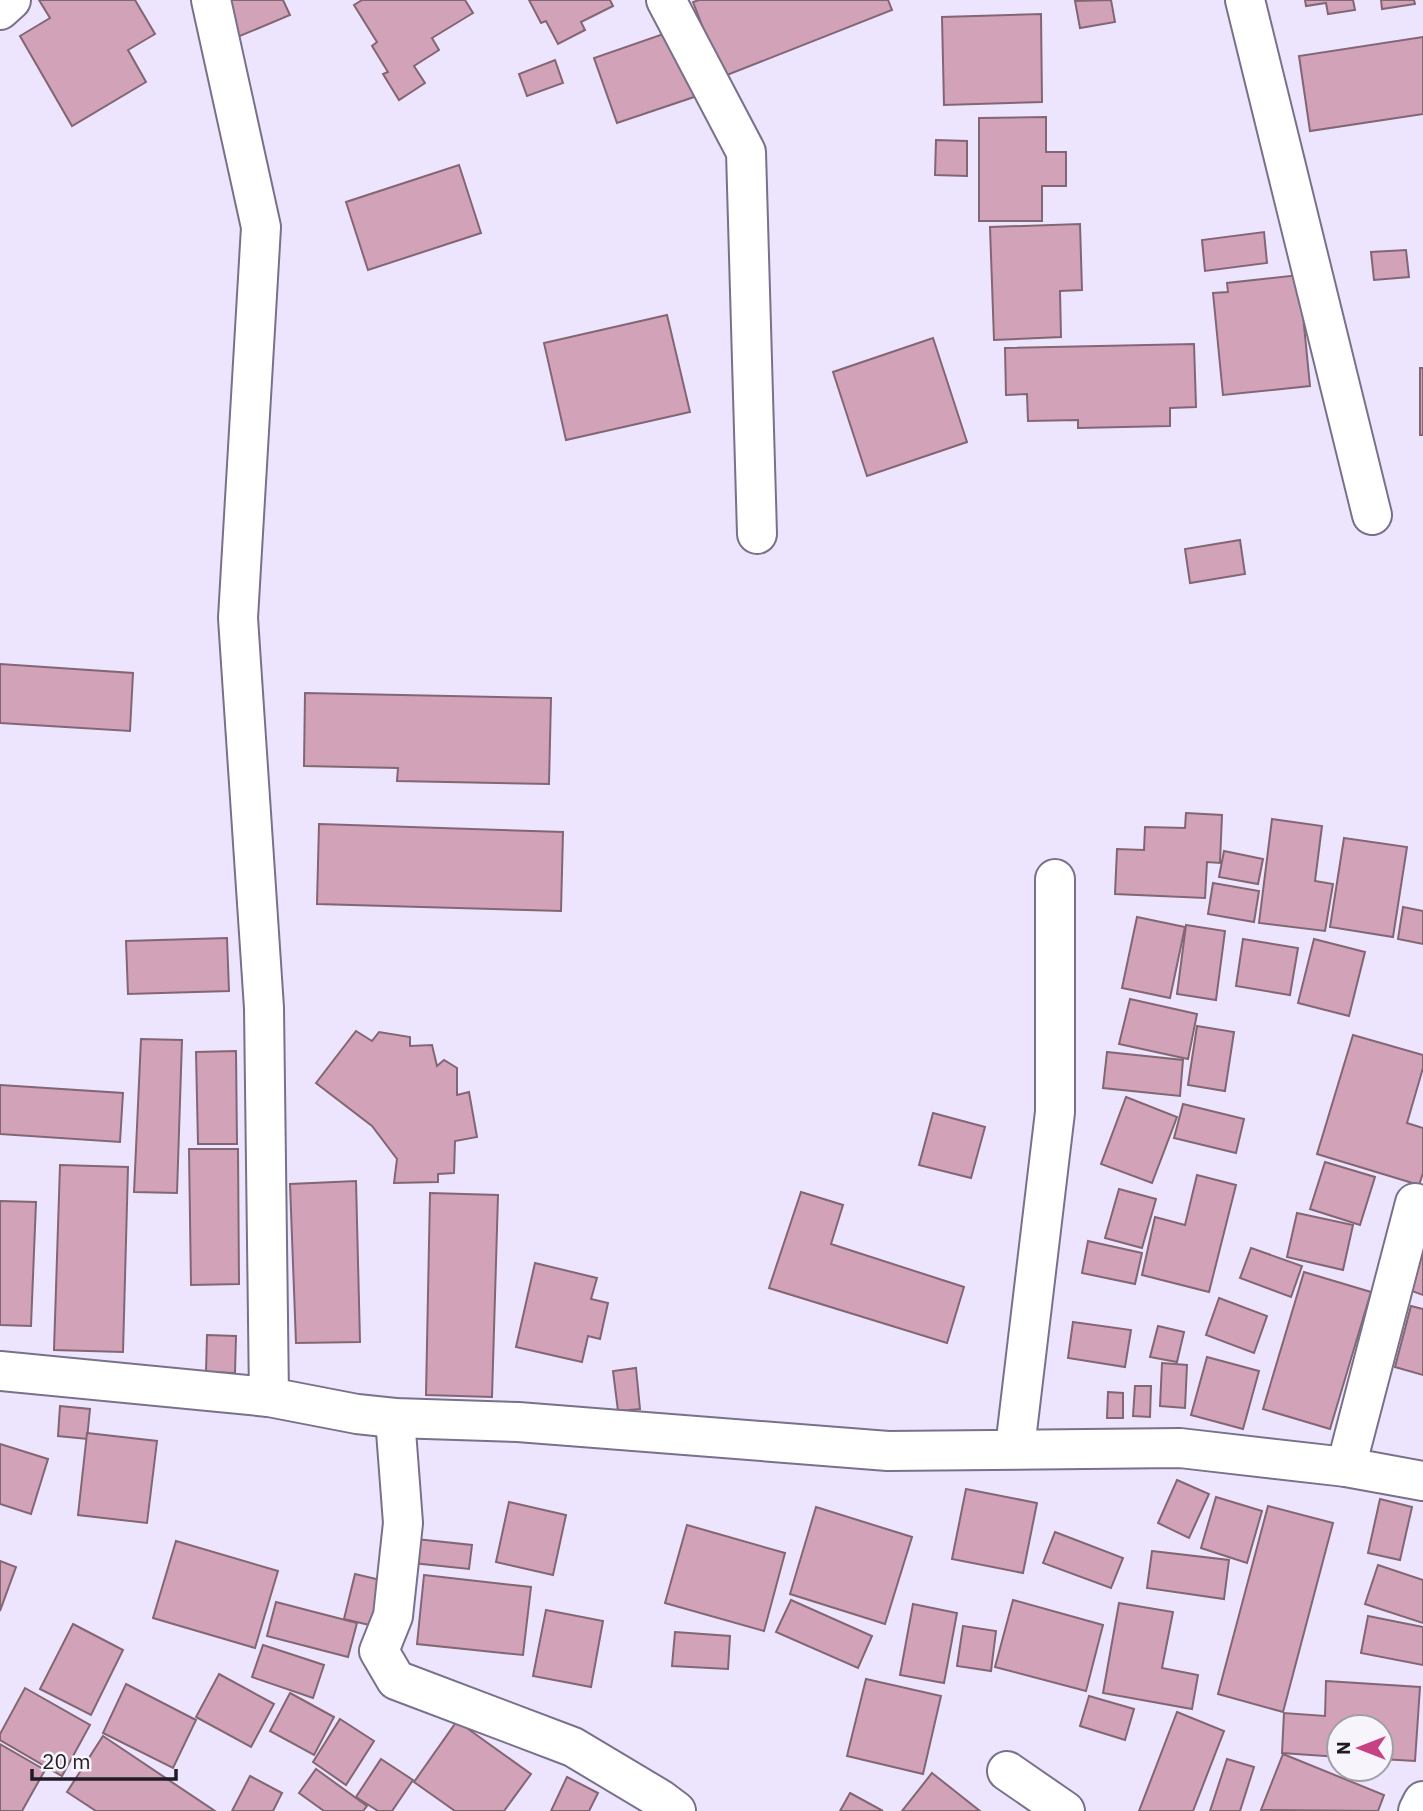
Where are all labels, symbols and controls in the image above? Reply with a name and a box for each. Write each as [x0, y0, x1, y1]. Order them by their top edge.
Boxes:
north arrow [1325, 1713, 1395, 1783]
scale bar [32, 1738, 175, 1782]
text: N [1331, 1741, 1355, 1755]
text: 20 m [42, 1747, 91, 1775]

